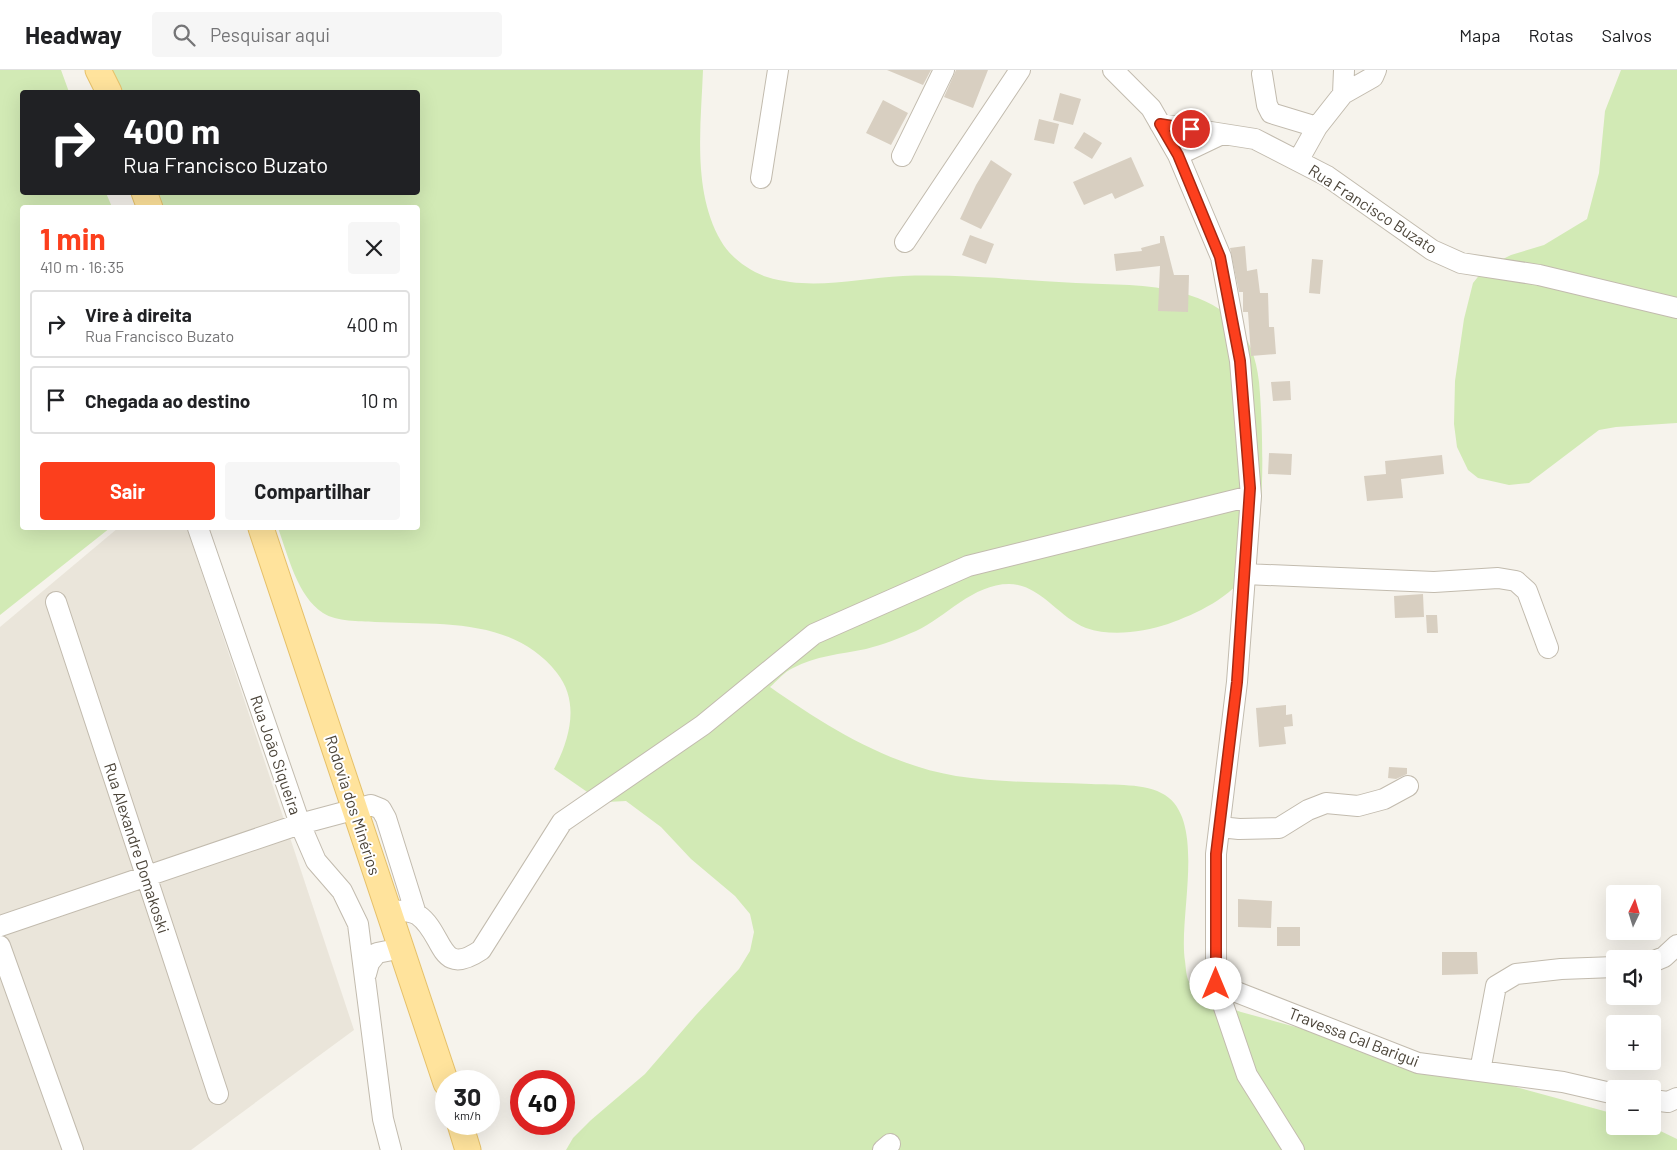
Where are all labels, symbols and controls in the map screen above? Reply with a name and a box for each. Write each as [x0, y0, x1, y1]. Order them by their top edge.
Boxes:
search box [152, 12, 502, 57]
text: Headway [25, 20, 122, 49]
icon: search [170, 21, 198, 49]
text: Pesquisar aqui [210, 23, 330, 46]
text: Mapa [1459, 24, 1500, 46]
text: Rotas [1528, 24, 1573, 46]
text: Salvos [1601, 24, 1652, 46]
pin [1170, 108, 1212, 150]
text: 400 m [123, 109, 220, 151]
icon: right [40, 110, 105, 175]
icon: arrive [1177, 115, 1205, 143]
text: Rua Francisco Buzato [123, 151, 328, 177]
street label: Rua Francisco Buzato [1305, 160, 1441, 257]
text: 1 min [40, 220, 106, 256]
button: close [348, 222, 400, 274]
text: 410 m · 16:35 [40, 257, 124, 276]
text: Vire à direita [85, 303, 192, 326]
icon: right [42, 310, 70, 338]
text: 400 m [347, 313, 398, 336]
text: Rua Francisco Buzato [85, 326, 234, 345]
icon: arrive [42, 386, 70, 414]
text: Chegada ao destino [85, 389, 250, 412]
text: 10 m [361, 389, 398, 412]
button: Sair [40, 462, 215, 520]
button: Compartilhar [225, 462, 400, 520]
street label: Rua João Siqueira [247, 693, 306, 817]
street label: Rodovia dos Minérios [322, 733, 385, 877]
street label: Rua Alexandre Domakoski [101, 760, 174, 936]
north arrow [1606, 885, 1661, 940]
map controls [1606, 885, 1661, 1135]
button: sound [1606, 950, 1661, 1005]
position arrow [1189, 957, 1241, 1009]
street label: Travessa Cal Barigui [1286, 1003, 1422, 1070]
button: + [1606, 1015, 1661, 1070]
speed limit sign: 40 [510, 1070, 575, 1135]
button: − [1606, 1080, 1661, 1135]
text: 30 [454, 1081, 481, 1111]
text: km/h [454, 1108, 481, 1122]

